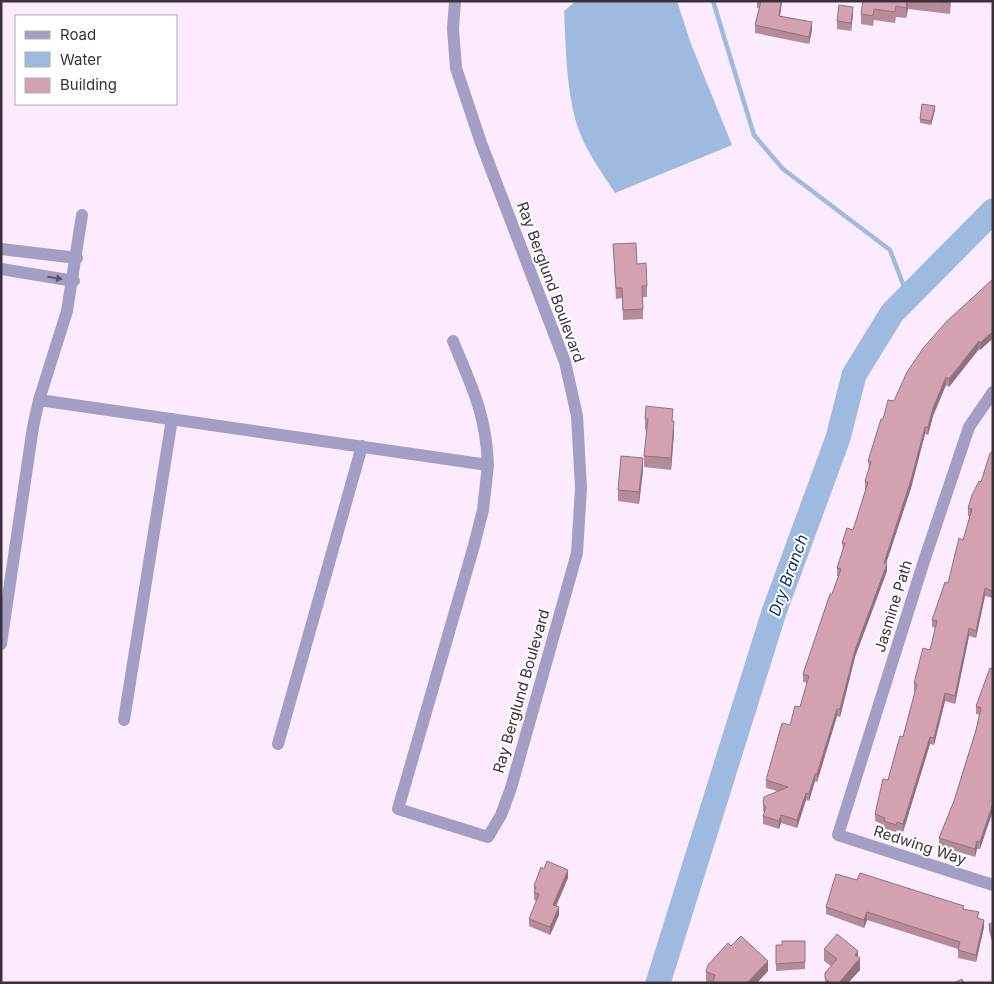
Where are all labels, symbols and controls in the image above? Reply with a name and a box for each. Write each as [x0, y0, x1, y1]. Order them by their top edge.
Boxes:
legend [15, 15, 178, 105]
text: Road [60, 25, 96, 44]
text: Water [60, 50, 102, 69]
text: Building [60, 75, 117, 94]
street label: Ray Berglund Boulevard [513, 199, 589, 365]
one-way arrow [47, 274, 63, 282]
water label: Dry Branch [764, 531, 812, 619]
street label: Jasmine Path [870, 558, 916, 654]
street label: Ray Berglund Boulevard [489, 607, 553, 775]
street label: Redwing Way [871, 821, 969, 869]

